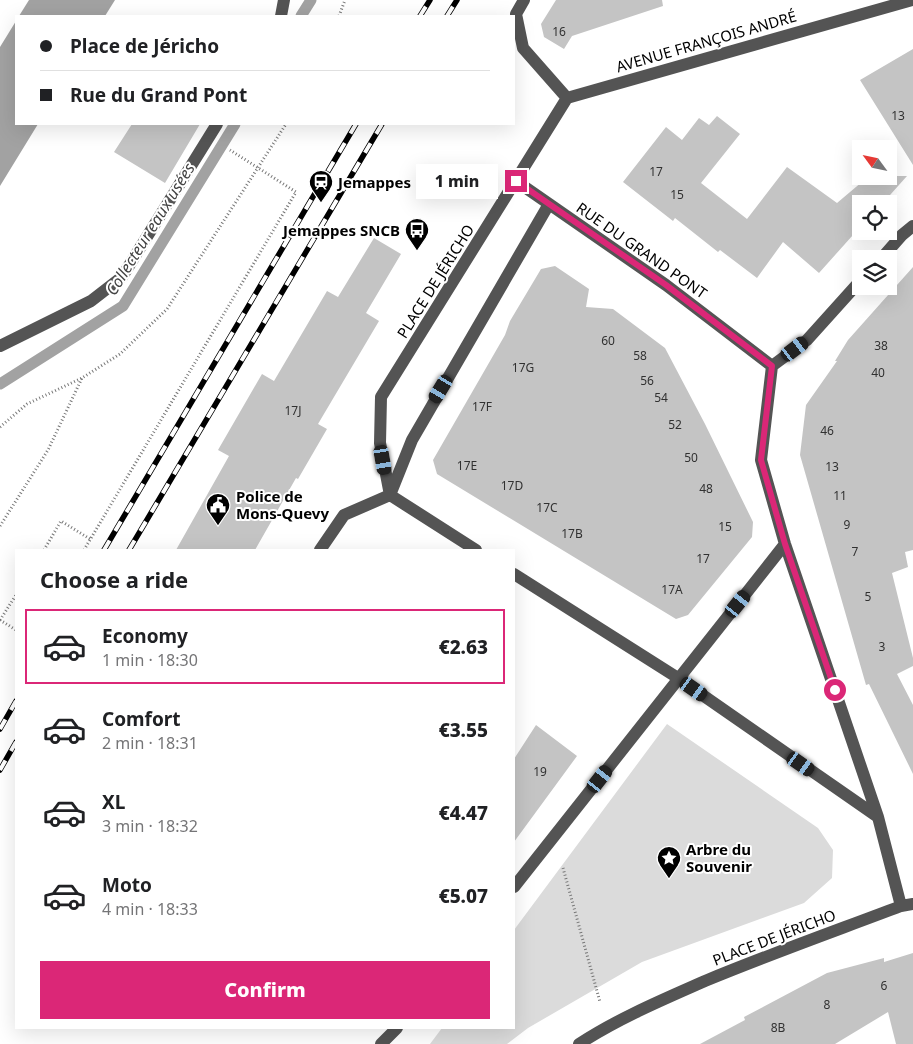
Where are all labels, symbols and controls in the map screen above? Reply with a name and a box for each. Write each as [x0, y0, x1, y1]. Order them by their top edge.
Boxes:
street label: AVENUE FRANÇOIS ANDRÉ [613, 6, 799, 76]
house number: 16 [552, 23, 566, 40]
text: Place de Jéricho [70, 33, 219, 59]
text: Rue du Grand Pont [70, 82, 247, 108]
house number: 13 [891, 107, 905, 124]
north arrow [852, 140, 898, 185]
map controls [852, 140, 897, 295]
water label: Collecteur eaux usées [100, 159, 200, 299]
house number: 17 [649, 163, 663, 180]
callout: 1 min [416, 164, 498, 198]
station icon: Jemappes [308, 169, 334, 203]
text: 1 min [435, 170, 479, 192]
route end [505, 170, 527, 192]
place label: Jemappes [336, 172, 411, 192]
house number: 15 [670, 186, 684, 203]
button: locate [852, 195, 897, 240]
street label: RUE DU GRAND PONT [573, 197, 712, 303]
bus stop icon: Jemappes SNCB [404, 217, 430, 251]
place label: Jemappes SNCB [281, 220, 400, 240]
street label: PLACE DE JÉRICHO [392, 220, 478, 342]
button: layers [852, 250, 897, 295]
house number: 60 [601, 332, 615, 349]
car [778, 334, 811, 364]
house number: 38 [874, 337, 888, 354]
house number: 58 [633, 347, 647, 364]
house number: 17G [512, 359, 534, 376]
house number: 40 [871, 364, 885, 381]
car [426, 372, 455, 406]
house number: 56 [640, 372, 654, 389]
house number: 54 [654, 389, 668, 406]
house number: 17F [472, 398, 492, 415]
house number: 17J [284, 402, 302, 419]
house number: 52 [668, 416, 682, 433]
house number: 46 [820, 422, 834, 439]
car [373, 444, 392, 476]
house number: 50 [684, 449, 698, 466]
house number: 17E [457, 457, 477, 474]
house number: 13 [825, 458, 839, 475]
house number: 17D [501, 477, 523, 494]
house number: 48 [699, 480, 713, 497]
place label: Police de Mons-Quevy [236, 486, 329, 523]
house number: 11 [833, 487, 847, 504]
public building icon: Police de Mons-Quevy [205, 492, 231, 526]
house number: 17C [536, 499, 558, 516]
house number: 9 [844, 516, 851, 533]
house number: 15 [718, 518, 732, 535]
house number: 17B [561, 525, 583, 542]
house number: 7 [852, 543, 859, 560]
house number: 17 [696, 550, 710, 567]
text: Choose a ride [40, 564, 188, 594]
house number: 17A [661, 581, 683, 598]
car [722, 588, 753, 620]
house number: 5 [865, 588, 872, 605]
text: Economy [102, 623, 188, 649]
icon: car [42, 624, 87, 669]
text: €2.63 [439, 634, 488, 660]
house number: 3 [879, 638, 886, 655]
text: 1 min · 18:30 [102, 649, 198, 671]
car [677, 674, 710, 704]
route start [824, 679, 846, 701]
text: Comfort [102, 706, 181, 732]
icon: car [42, 707, 87, 752]
text: €3.55 [439, 717, 488, 743]
text: 2 min · 18:31 [102, 732, 198, 754]
car [784, 749, 817, 779]
house number: 19 [533, 763, 547, 780]
car [584, 763, 615, 795]
text: XL [102, 789, 125, 815]
icon: car [42, 790, 87, 835]
text: €4.47 [439, 800, 488, 826]
text: 3 min · 18:32 [102, 815, 198, 837]
place label: Arbre du Souvenir [686, 839, 752, 876]
place icon: Arbre du Souvenir [656, 845, 682, 879]
text: Moto [102, 872, 152, 898]
icon: car [42, 873, 87, 918]
text: €5.07 [439, 883, 488, 909]
text: 4 min · 18:33 [102, 898, 198, 920]
street label: PLACE DE JÉRICHO [710, 904, 838, 970]
button: Confirm [40, 961, 490, 1019]
house number: 6 [881, 977, 888, 994]
house number: 8 [824, 996, 831, 1013]
house number: 8B [771, 1019, 786, 1036]

